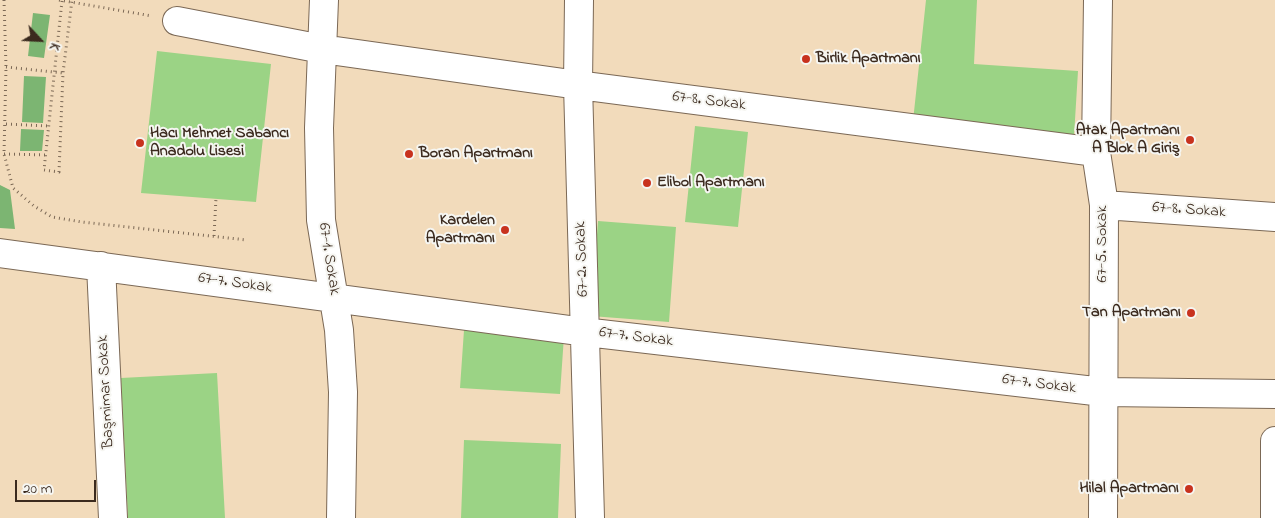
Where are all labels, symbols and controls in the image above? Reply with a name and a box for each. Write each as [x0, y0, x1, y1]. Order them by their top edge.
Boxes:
north arrow [15, 15, 65, 65]
text: K [43, 39, 65, 54]
place label: Birlik Apartmanı [816, 49, 921, 69]
marker: Birlik Apartmanı [800, 53, 812, 65]
street label: 67-8. Sokak [671, 88, 747, 116]
place label: Atak Apartmanı A Blok A Giriş [1076, 121, 1180, 159]
place label: Hacı Mehmet Sabancı Anadolu Lisesi [150, 124, 289, 162]
marker: Atak Apartmanı A Blok A Giriş [1184, 134, 1196, 146]
marker: Hacı Mehmet Sabancı Anadolu Lisesi [134, 137, 146, 149]
place label: Boran Apartmanı [419, 144, 533, 164]
marker: Boran Apartmanı [403, 148, 415, 160]
place label: Elibol Apartmanı [657, 173, 765, 193]
marker: Elibol Apartmanı [641, 177, 653, 189]
street label: 67-8. Sokak [1152, 199, 1226, 223]
street label: 67-5. Sokak [1093, 206, 1113, 282]
place label: Kardelen Apartmanı [426, 211, 495, 249]
street label: 67-2. Sokak [572, 221, 594, 297]
street label: 67-1. Sokak [313, 222, 343, 296]
marker: Kardelen Apartmanı [499, 224, 511, 236]
street label: 67-7. Sokak [197, 269, 273, 299]
place label: Tan Apartmanı [1082, 303, 1181, 323]
marker: Tan Apartmanı [1185, 307, 1197, 319]
street label: 67-7. Sokak [598, 324, 674, 352]
street label: Başmimar Sokak [94, 335, 120, 449]
street label: 67-7. Sokak [1001, 371, 1077, 399]
scale bar [18, 470, 99, 502]
text: 20 m [23, 478, 52, 500]
place label: Hilal Apartmanı [1079, 479, 1179, 499]
marker: Hilal Apartmanı [1183, 483, 1195, 495]

